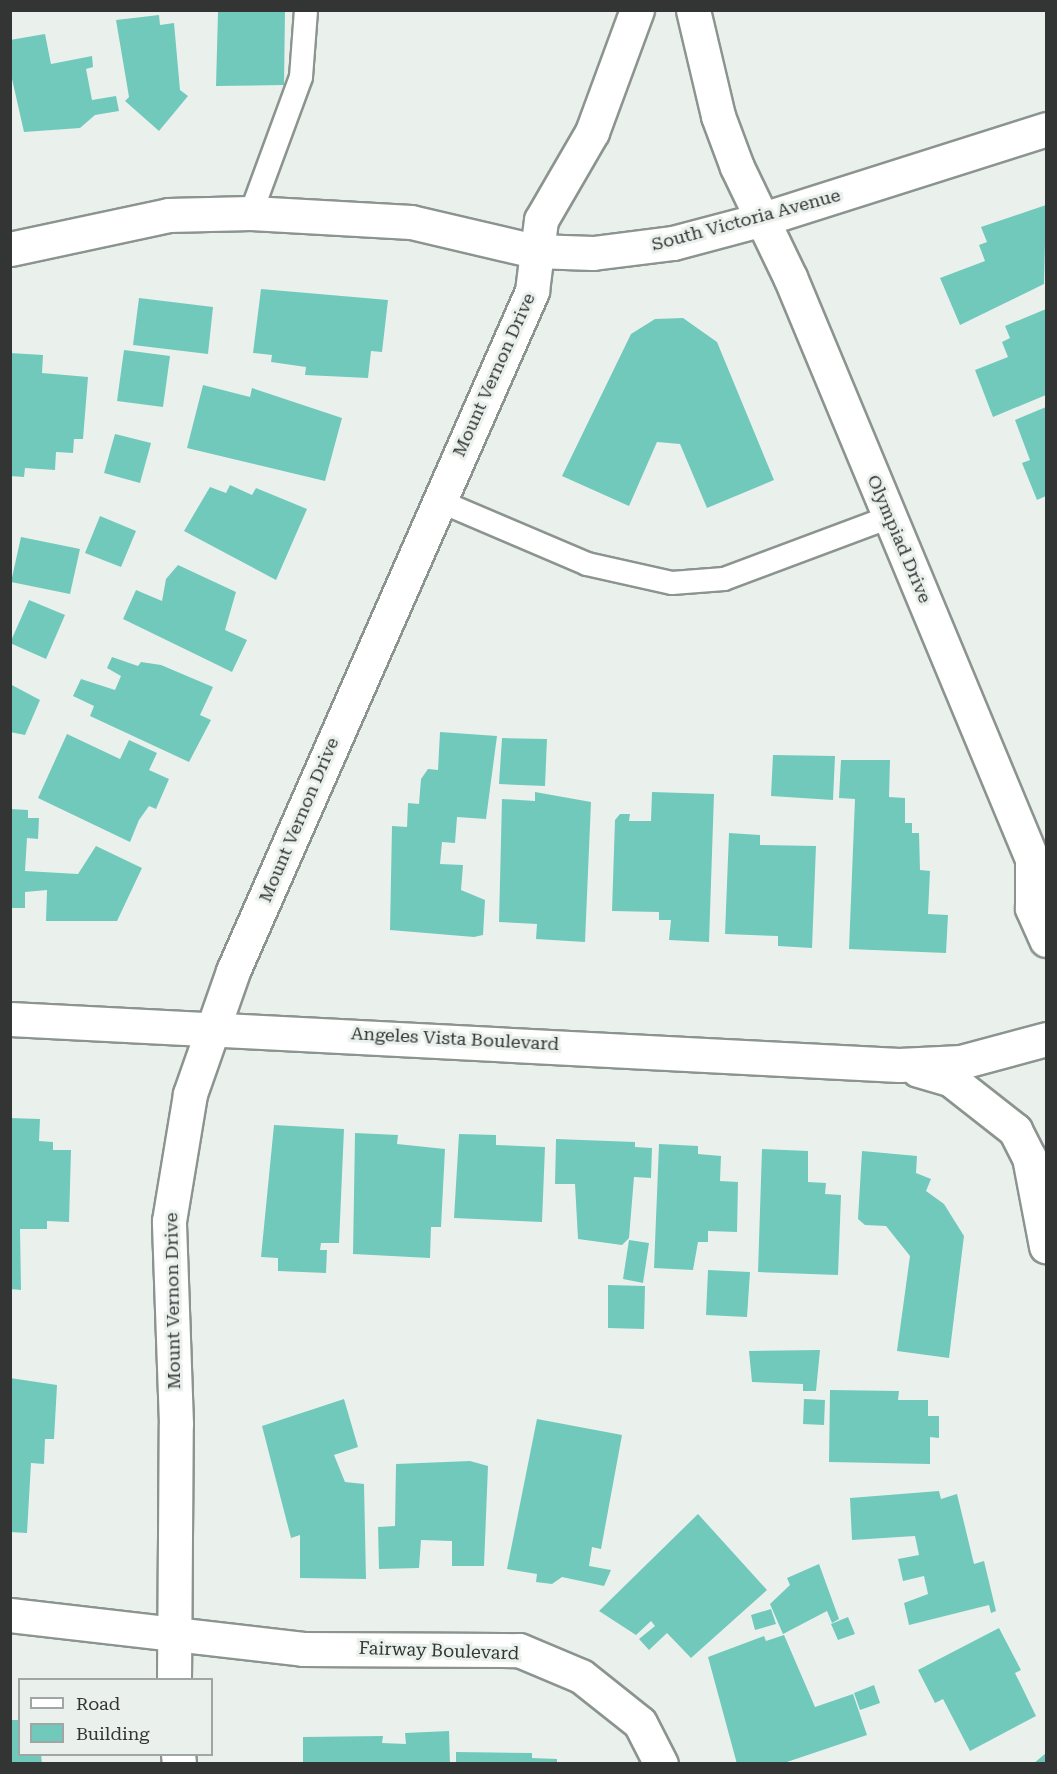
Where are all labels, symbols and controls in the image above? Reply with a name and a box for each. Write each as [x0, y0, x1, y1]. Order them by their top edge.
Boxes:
street label: South Victoria Avenue [649, 184, 843, 256]
street label: Mount Vernon Drive [448, 290, 540, 460]
street label: Olympiad Drive [862, 472, 936, 606]
street label: Mount Vernon Drive [255, 734, 343, 906]
street label: Angeles Vista Boulevard [350, 1023, 560, 1055]
street label: Mount Vernon Drive [161, 1212, 185, 1390]
street label: Fairway Boulevard [358, 1637, 520, 1665]
legend [18, 1678, 213, 1756]
text: Road [76, 1693, 120, 1714]
text: Building [76, 1723, 150, 1744]

